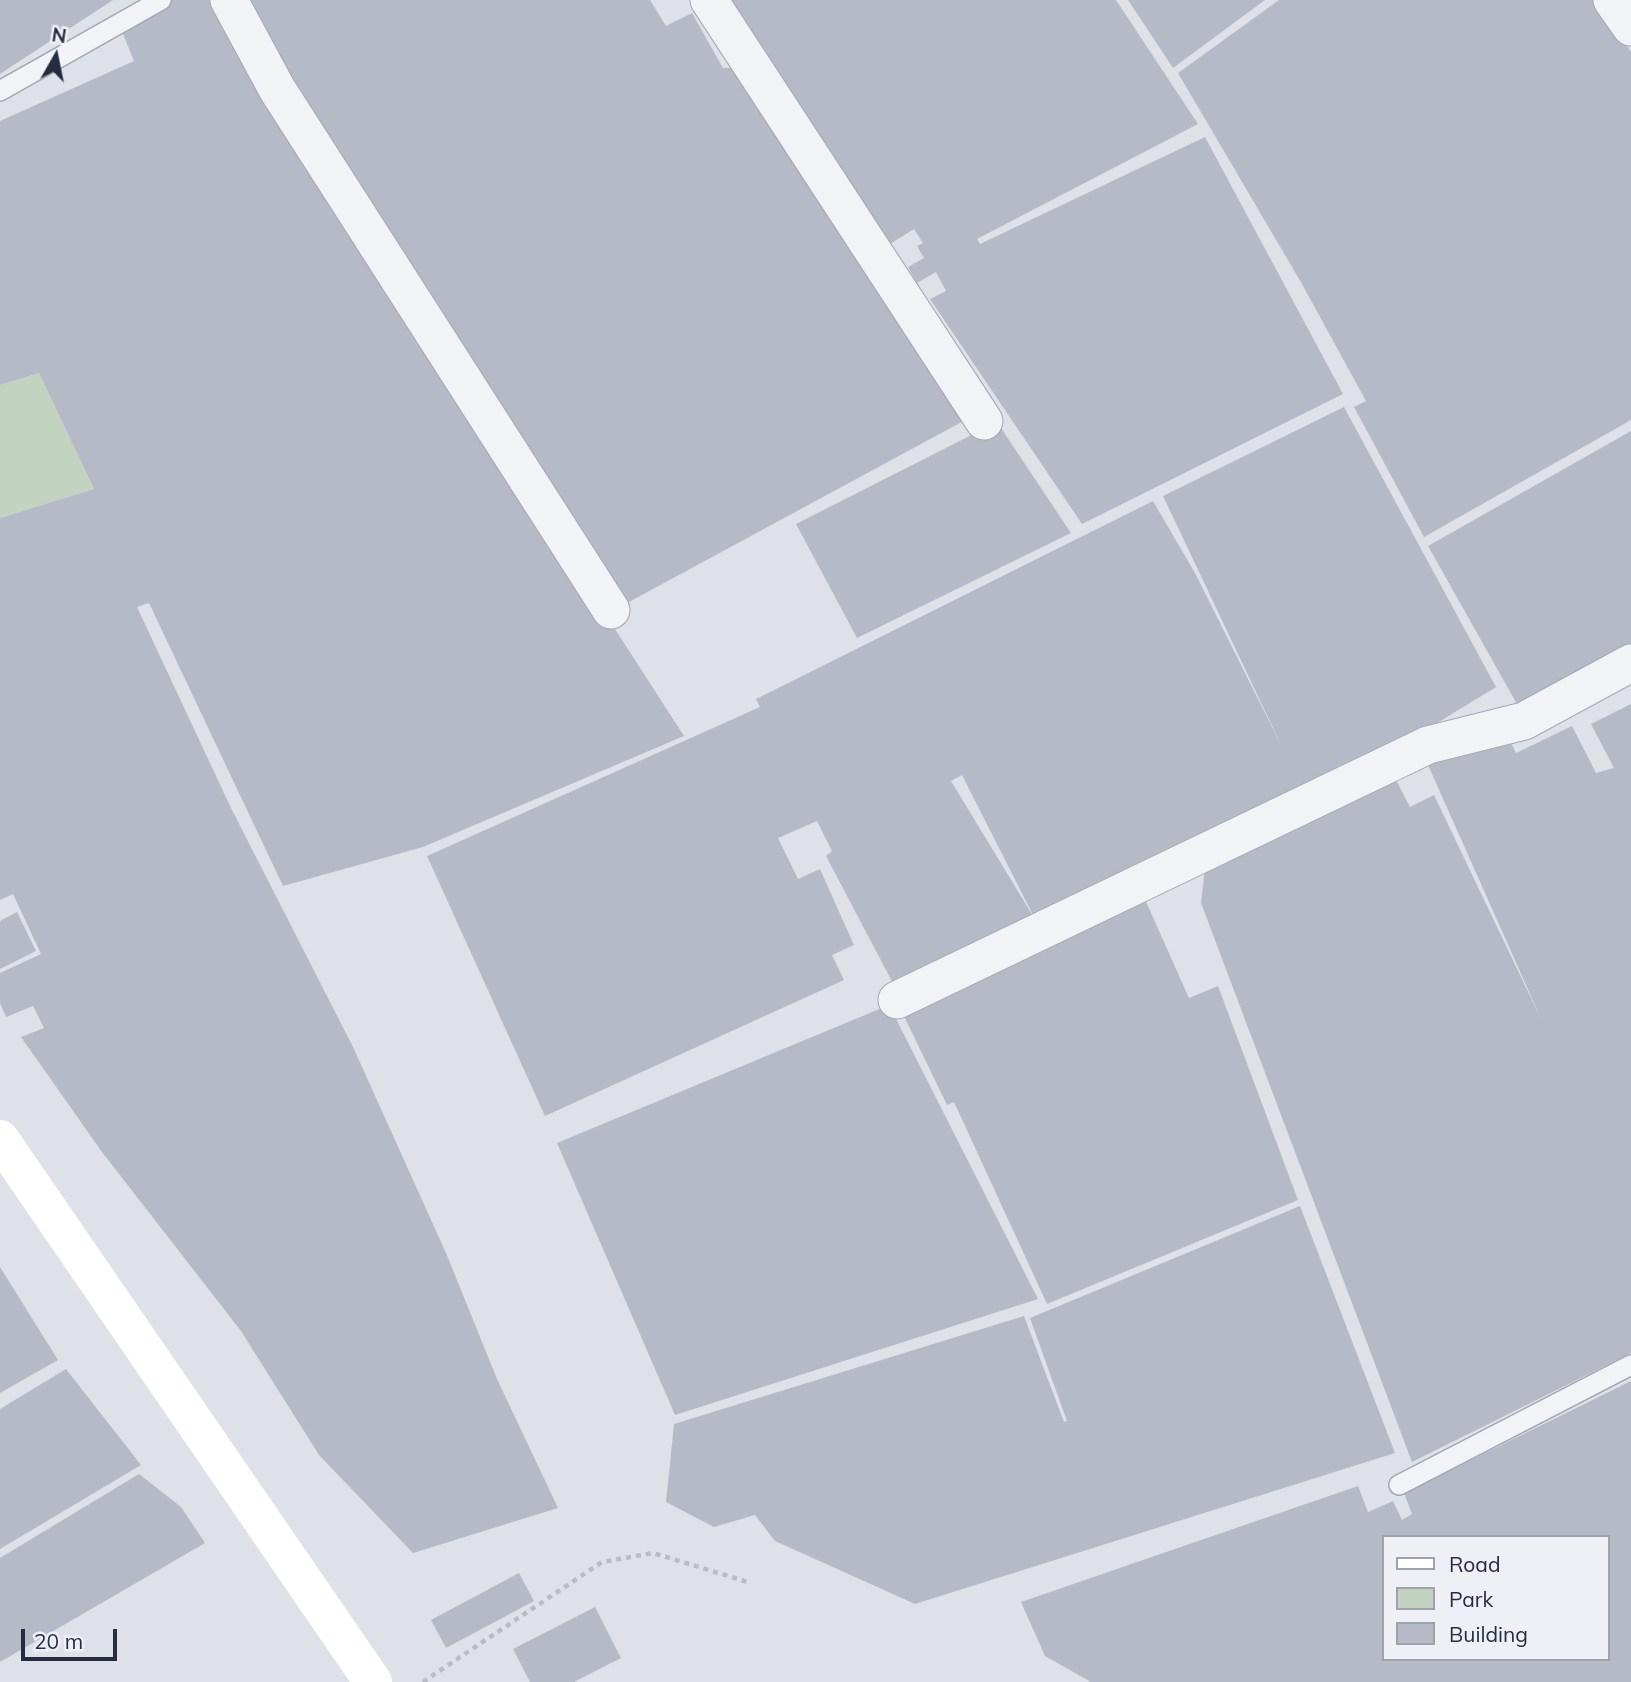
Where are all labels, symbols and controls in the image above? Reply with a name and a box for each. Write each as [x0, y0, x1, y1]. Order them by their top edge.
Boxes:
north arrow [21, 21, 91, 91]
text: N [50, 22, 68, 48]
legend [1382, 1535, 1610, 1661]
text: Road [1449, 1551, 1500, 1577]
text: Park [1449, 1586, 1493, 1612]
scale bar [24, 1616, 121, 1660]
text: Building [1449, 1621, 1528, 1647]
text: 20 m [34, 1628, 83, 1654]

